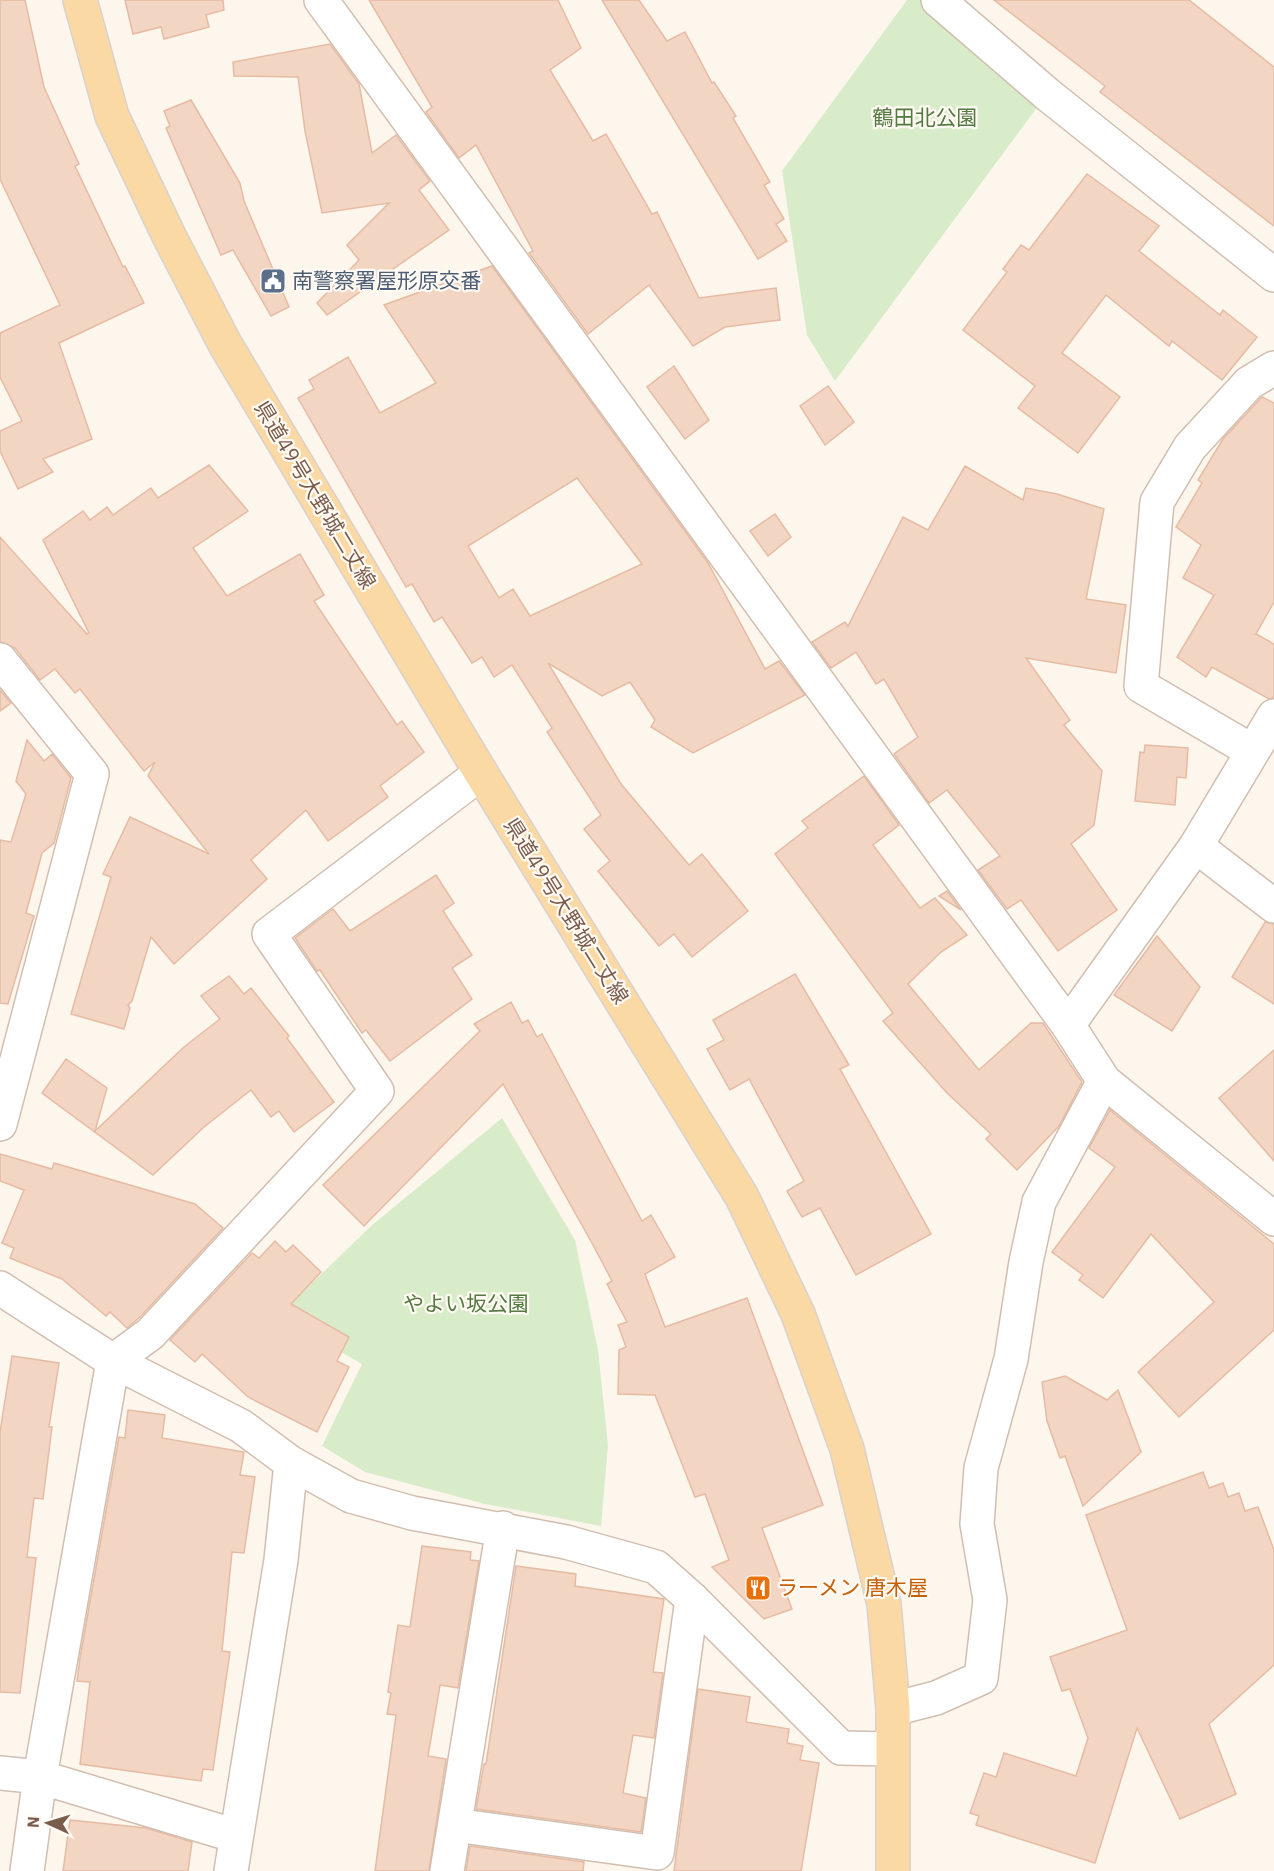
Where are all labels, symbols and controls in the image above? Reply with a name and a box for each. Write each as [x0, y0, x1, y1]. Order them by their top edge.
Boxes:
park label: 鶴田北公園 [873, 103, 978, 131]
public building icon: 南警察署屋形原交番 [258, 266, 288, 296]
place label: 南警察署屋形原交番 [292, 266, 481, 294]
street label: 県道49号大野城二丈線 [249, 395, 383, 593]
street label: 県道49号大野城二丈線 [498, 812, 635, 1009]
park label: やよい坂公園 [403, 1289, 529, 1317]
restaurant icon: ラーメン 唐木屋 [743, 1573, 773, 1603]
place label: ラーメン 唐木屋 [777, 1573, 928, 1601]
north arrow [18, 1793, 78, 1853]
text: N [23, 1815, 43, 1828]

